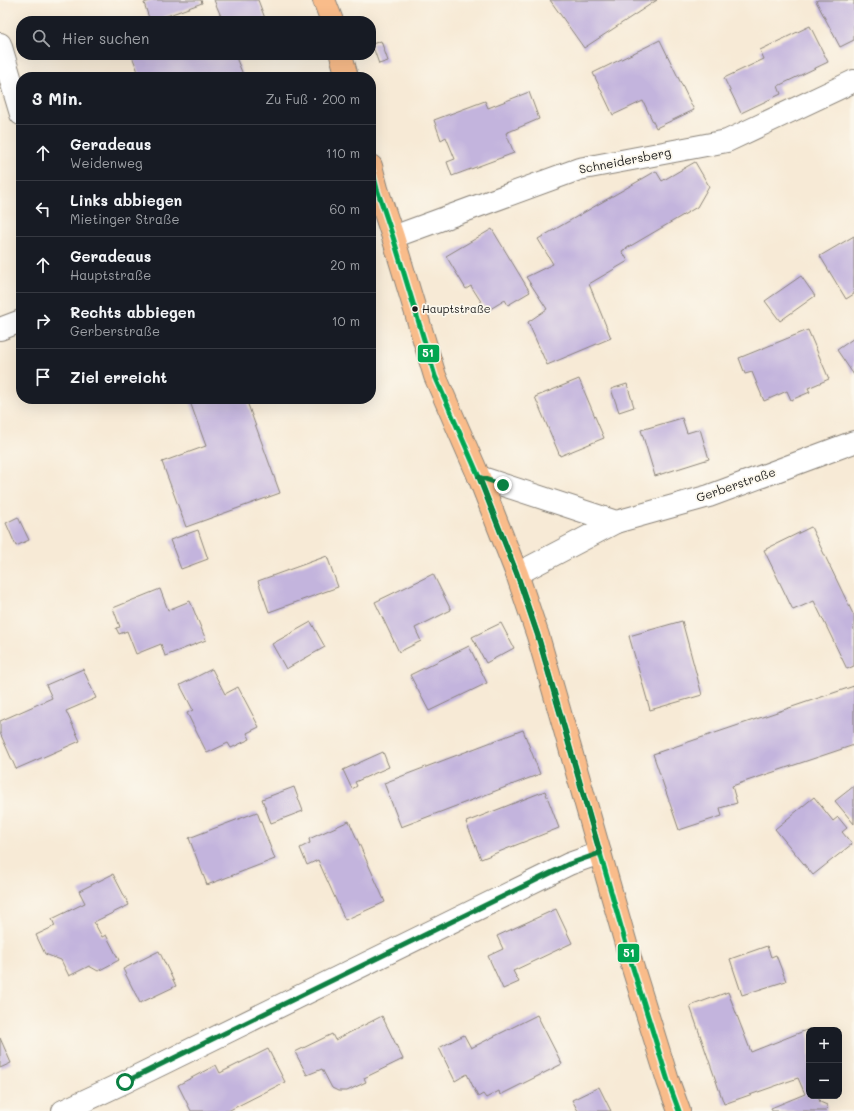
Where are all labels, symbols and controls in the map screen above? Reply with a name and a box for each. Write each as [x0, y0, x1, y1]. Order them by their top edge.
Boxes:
search box [16, 16, 376, 60]
icon: search [30, 27, 52, 49]
text: Hier suchen [62, 28, 149, 48]
text: 3 Min. [32, 87, 83, 109]
text: Zu Fuß · 200 m [266, 90, 360, 107]
text: Geradeaus [70, 134, 151, 154]
icon: ahead [32, 142, 54, 164]
street label: Schneidersberg [577, 143, 672, 177]
text: 110 m [326, 144, 360, 161]
text: Weidenweg [70, 154, 143, 171]
text: Links abbiegen [70, 190, 182, 210]
icon: left [32, 198, 54, 220]
text: 60 m [330, 200, 360, 217]
text: Mietinger Straße [70, 210, 180, 227]
text: Geradeaus [70, 246, 151, 266]
icon: ahead [32, 254, 54, 276]
text: 20 m [330, 256, 360, 273]
text: Hauptstraße [70, 266, 151, 283]
place label: Hauptstraße [422, 301, 491, 316]
text: Rechts abbiegen [70, 302, 195, 322]
marker: Hauptstraße [410, 304, 420, 314]
icon: right [32, 310, 54, 332]
text: 10 m [332, 312, 360, 329]
text: Gerberstraße [70, 322, 160, 339]
line badge: 51 [417, 344, 440, 363]
text: 51 [422, 345, 434, 360]
icon: arrive [32, 366, 54, 388]
text: Ziel erreicht [70, 367, 167, 387]
street label: Gerberstraße [694, 463, 778, 505]
route end [494, 476, 512, 494]
line badge: 51 [617, 943, 640, 963]
text: 51 [623, 945, 635, 960]
map controls [806, 1027, 842, 1099]
button: + [806, 1027, 842, 1063]
button: − [806, 1063, 842, 1099]
route start [116, 1073, 134, 1091]

